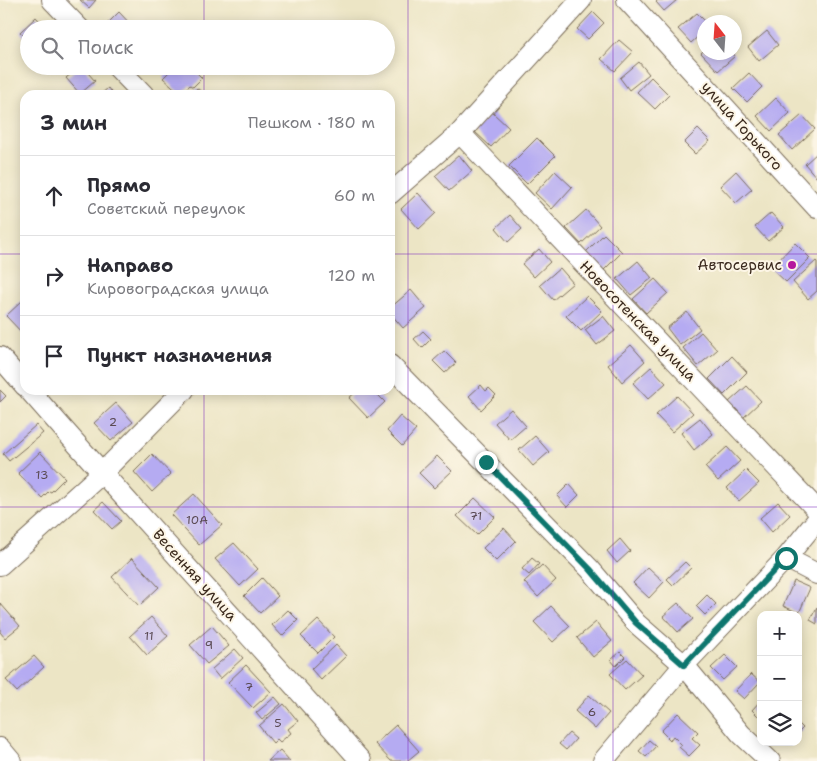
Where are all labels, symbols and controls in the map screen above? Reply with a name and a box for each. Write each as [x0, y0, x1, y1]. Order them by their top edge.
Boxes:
north arrow [697, 15, 742, 60]
search box [20, 20, 395, 75]
icon: search [38, 34, 66, 62]
text: Поиск [78, 35, 133, 60]
street label: улица Горького [697, 77, 787, 175]
text: 3 мин [40, 109, 107, 137]
text: Пешком · 180 m [248, 112, 375, 133]
text: Прямо [87, 173, 151, 198]
icon: ahead [40, 182, 68, 210]
text: 60 m [334, 185, 375, 206]
text: Советский переулок [87, 198, 245, 219]
text: Направо [87, 253, 173, 278]
place label: Автосервис [698, 255, 782, 275]
street label: Новосотенская улица [575, 256, 701, 386]
marker: Автосервис [786, 259, 798, 271]
icon: right [40, 262, 68, 290]
text: 120 m [328, 265, 375, 286]
text: Кировоградская улица [87, 278, 269, 299]
icon: arrive [40, 342, 68, 370]
text: Пункт назначения [87, 343, 272, 368]
house number: 2 [109, 414, 117, 430]
route end [475, 451, 498, 474]
house number: 13 [36, 467, 48, 483]
house number: 71 [470, 508, 482, 524]
house number: 10А [186, 512, 208, 528]
street label: Весенняя улица [148, 525, 242, 626]
route start [775, 547, 798, 570]
map controls [757, 611, 802, 746]
button: + [757, 611, 802, 656]
house number: 11 [144, 628, 154, 644]
house number: 9 [205, 637, 213, 653]
button: − [757, 656, 802, 701]
house number: 7 [245, 679, 253, 695]
button: layers [757, 701, 802, 746]
house number: 6 [588, 704, 596, 720]
house number: 5 [274, 715, 282, 731]

